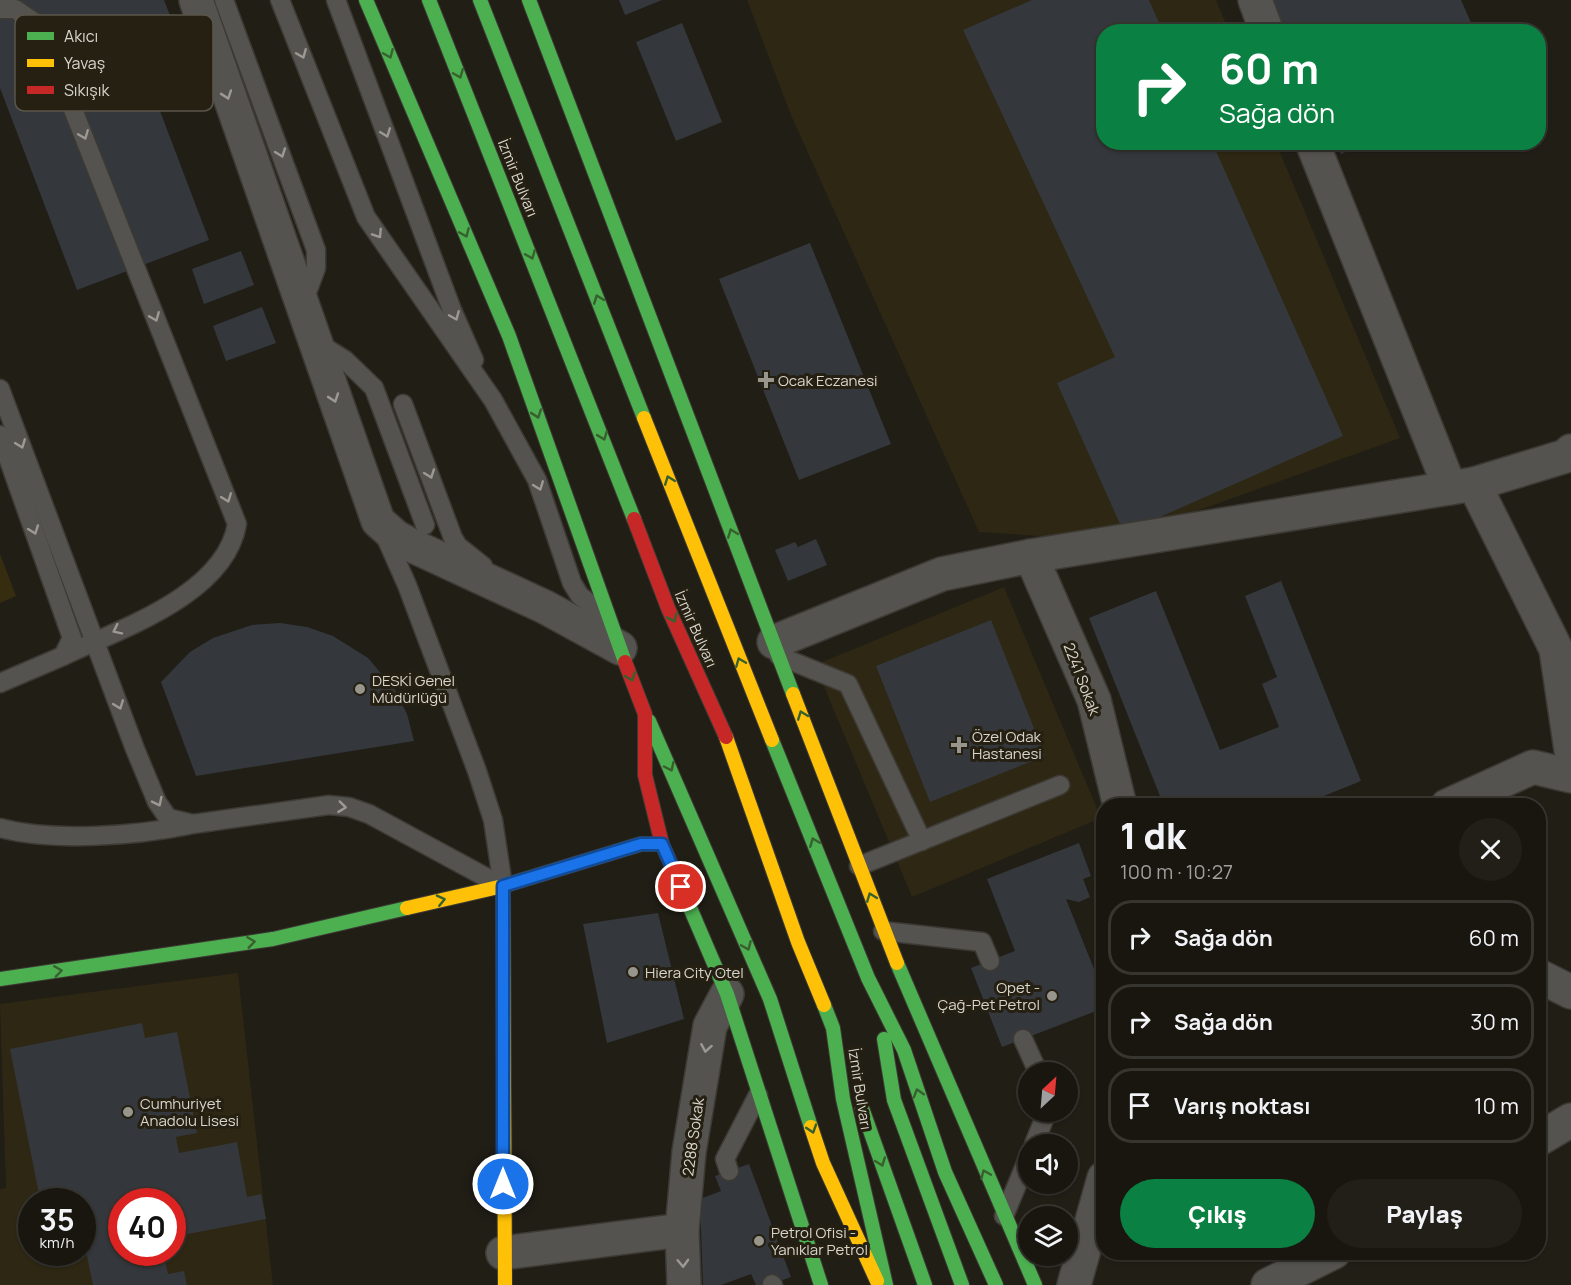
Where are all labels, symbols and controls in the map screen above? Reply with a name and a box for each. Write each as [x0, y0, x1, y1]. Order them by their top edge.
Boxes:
legend [15, 15, 213, 111]
text: Akıcı [64, 25, 98, 47]
text: 60 m [1219, 39, 1319, 97]
one-way arrow [382, 47, 394, 58]
icon: right [1120, 48, 1198, 126]
one-way arrow [294, 49, 307, 59]
text: Yavaş [64, 52, 105, 74]
one-way arrow [452, 68, 464, 79]
text: Sıkışık [64, 79, 110, 101]
one-way arrow [219, 89, 232, 100]
text: Sağa dön [1219, 94, 1335, 131]
one-way arrow [379, 127, 391, 138]
one-way arrow [76, 130, 89, 140]
street label: İzmir Bulvarı [493, 136, 543, 220]
one-way arrow [273, 147, 286, 158]
one-way arrow [370, 227, 381, 238]
one-way arrow [458, 227, 470, 238]
one-way arrow [524, 249, 536, 260]
one-way arrow [592, 294, 605, 305]
one-way arrow [448, 309, 460, 320]
one-way arrow [148, 310, 160, 321]
place label: Ocak Eczanesi [778, 370, 878, 391]
marker: Ocak Eczanesi [759, 373, 773, 387]
one-way arrow [326, 392, 339, 403]
one-way arrow [529, 409, 542, 419]
one-way arrow [595, 431, 608, 441]
one-way arrow [13, 438, 26, 449]
one-way arrow [422, 469, 435, 479]
one-way arrow [664, 476, 676, 487]
one-way arrow [531, 480, 544, 491]
one-way arrow [220, 492, 232, 503]
one-way arrow [27, 524, 40, 535]
one-way arrow [726, 528, 739, 539]
street label: İzmir Bulvarı [670, 587, 722, 671]
one-way arrow [665, 612, 677, 623]
one-way arrow [112, 623, 123, 635]
street label: 2241 Sokak [1059, 640, 1106, 719]
one-way arrow [735, 657, 748, 667]
place label: DESKİ Genel Müdürlüğü [372, 670, 455, 708]
one-way arrow [624, 671, 636, 682]
marker: DESKİ Genel Müdürlüğü [353, 682, 367, 696]
one-way arrow [111, 699, 124, 710]
one-way arrow [796, 710, 809, 721]
place label: Özel Odak Hastanesi [972, 726, 1042, 764]
marker: Özel Odak Hastanesi [950, 736, 968, 754]
one-way arrow [663, 760, 675, 771]
one-way arrow [150, 796, 162, 807]
one-way arrow [337, 800, 346, 812]
text: 1 dk [1120, 811, 1186, 860]
button: close [1459, 818, 1522, 881]
one-way arrow [809, 838, 821, 849]
text: 100 m · 10:27 [1120, 858, 1233, 885]
pin [655, 861, 706, 912]
icon: arrive [664, 870, 697, 903]
one-way arrow [865, 892, 878, 903]
one-way arrow [436, 895, 446, 908]
icon: right [1123, 921, 1156, 954]
text: Sağa dön [1174, 923, 1273, 953]
text: 60 m [1469, 923, 1519, 953]
one-way arrow [246, 937, 255, 949]
one-way arrow [740, 940, 752, 951]
place label: Hiera City Otel [645, 962, 744, 983]
one-way arrow [53, 965, 62, 977]
marker: Hiera City Otel [626, 965, 640, 979]
place label: Opet - Çağ-Pet Petrol [938, 977, 1040, 1015]
marker: Opet - Çağ-Pet Petrol [1045, 989, 1059, 1003]
icon: right [1123, 1005, 1156, 1038]
text: Sağa dön [1174, 1007, 1273, 1037]
text: 30 m [1470, 1007, 1519, 1037]
one-way arrow [700, 1043, 713, 1053]
street label: İzmir Bulvarı [843, 1047, 877, 1131]
north arrow [1018, 1062, 1078, 1122]
map controls [1018, 1062, 1078, 1266]
one-way arrow [913, 1088, 925, 1099]
icon: arrive [1123, 1089, 1156, 1122]
text: Varış noktası [1174, 1091, 1310, 1121]
text: 10 m [1474, 1091, 1519, 1121]
place label: Cumhuriyet Anadolu Lisesi [140, 1093, 239, 1131]
street label: 2288 Sokak [677, 1096, 709, 1178]
marker: Cumhuriyet Anadolu Lisesi [121, 1105, 135, 1119]
one-way arrow [805, 1123, 818, 1134]
button: sound [1018, 1134, 1078, 1194]
position arrow [471, 1152, 535, 1216]
one-way arrow [874, 1156, 887, 1167]
one-way arrow [980, 1170, 992, 1181]
button: Çıkış [1120, 1179, 1315, 1248]
button: Paylaş [1327, 1179, 1522, 1248]
speed limit sign: 40 [108, 1188, 186, 1266]
text: 35 [39, 1199, 75, 1240]
button: layers [1018, 1206, 1078, 1266]
place label: Petrol Ofisi - Yanıklar Petrol [771, 1222, 868, 1260]
text: km/h [40, 1232, 74, 1253]
marker: Petrol Ofisi - Yanıklar Petrol [752, 1234, 766, 1248]
one-way arrow [677, 1258, 690, 1267]

